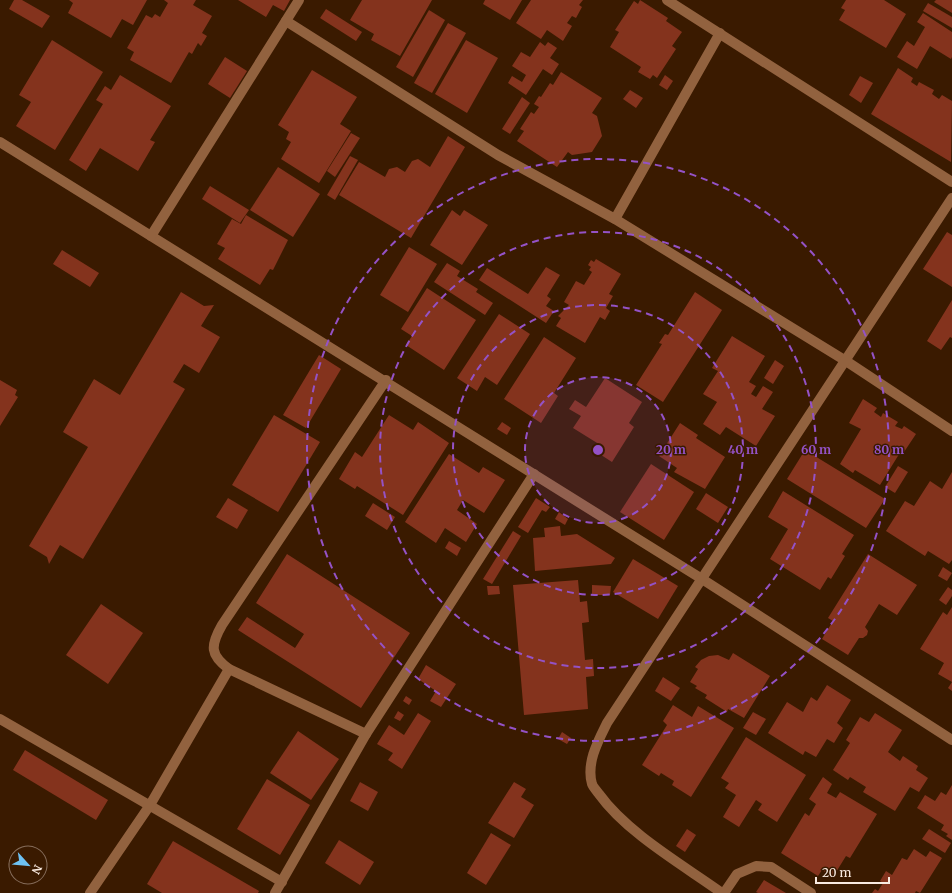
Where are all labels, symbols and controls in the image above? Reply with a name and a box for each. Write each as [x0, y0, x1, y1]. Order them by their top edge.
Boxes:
text: 20 m [656, 442, 686, 457]
text: 40 m [728, 442, 758, 457]
text: 60 m [801, 442, 831, 457]
text: 80 m [874, 442, 904, 457]
centre of rings [591, 443, 605, 457]
north arrow [8, 845, 48, 885]
scale bar [816, 859, 889, 885]
text: N [29, 862, 45, 877]
text: 20 m [822, 865, 851, 880]

